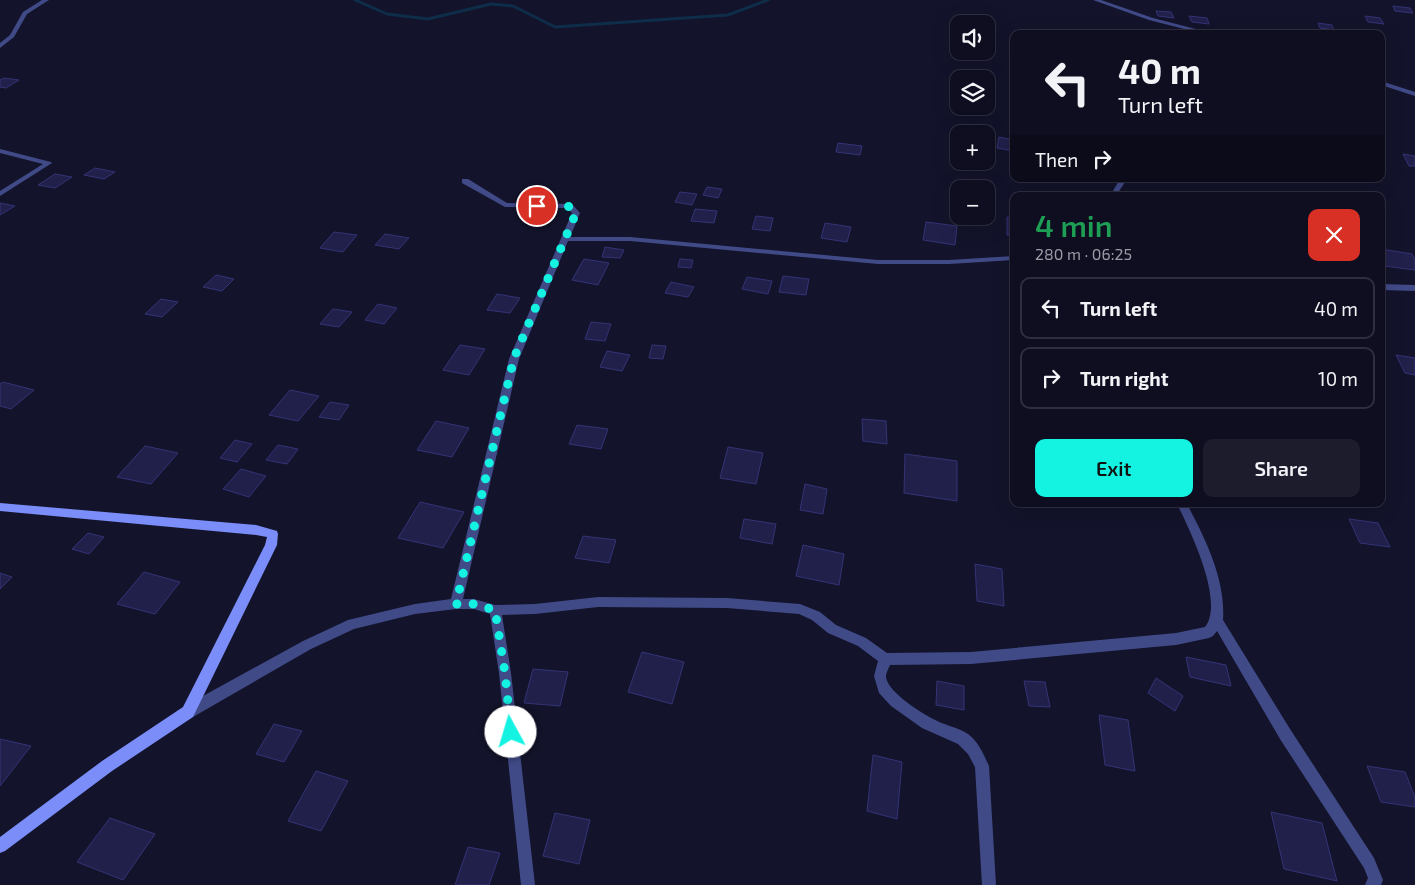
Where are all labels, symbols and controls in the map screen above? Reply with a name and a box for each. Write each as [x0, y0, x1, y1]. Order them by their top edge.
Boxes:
map controls [950, 15, 995, 225]
button: sound [950, 15, 995, 60]
text: 40 m [1118, 49, 1201, 91]
icon: left [1035, 50, 1100, 115]
button: layers [950, 70, 995, 115]
text: Turn left [1118, 91, 1203, 117]
button: + [950, 125, 995, 170]
icon: right [1088, 145, 1116, 173]
text: Then [1035, 148, 1078, 171]
button: − [950, 180, 995, 225]
pin [516, 185, 558, 227]
icon: arrive [523, 192, 551, 220]
text: 4 min [1035, 207, 1113, 243]
button: close [1308, 209, 1360, 261]
text: 280 m · 06:25 [1035, 244, 1132, 263]
icon: left [1037, 294, 1065, 322]
text: Turn left [1080, 297, 1157, 320]
text: 40 m [1314, 297, 1358, 320]
icon: right [1037, 364, 1065, 392]
text: Turn right [1080, 367, 1168, 390]
text: 10 m [1318, 367, 1358, 390]
button: Exit [1035, 439, 1193, 497]
button: Share [1203, 439, 1360, 497]
position arrow [484, 705, 536, 757]

